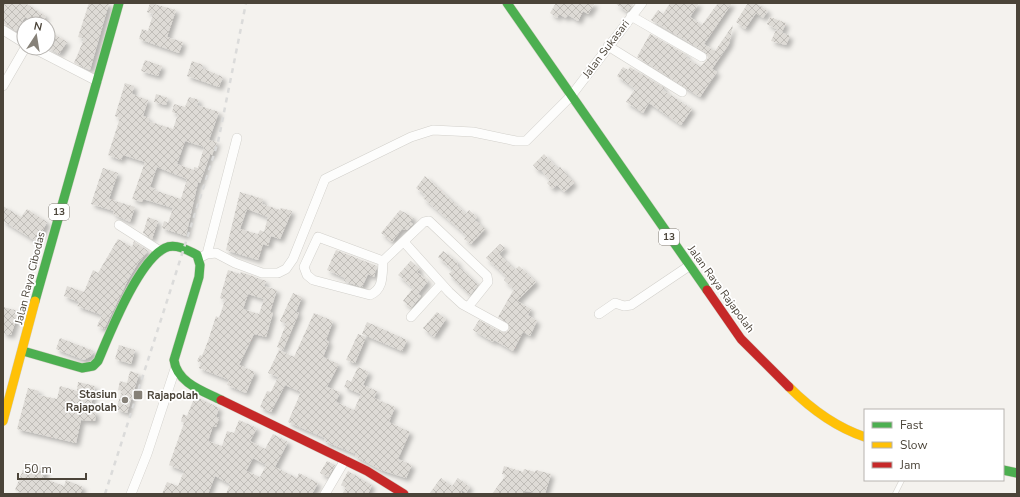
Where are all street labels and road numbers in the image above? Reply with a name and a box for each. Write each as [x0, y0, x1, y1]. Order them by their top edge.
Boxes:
street label: Jalan Sukasari [579, 17, 633, 82]
road number: 13 [49, 204, 69, 220]
road number: 13 [659, 229, 679, 245]
street label: Jalan Raya Cibodas [11, 230, 49, 327]
street label: Jalan Raya Rajapolah [684, 242, 758, 336]

